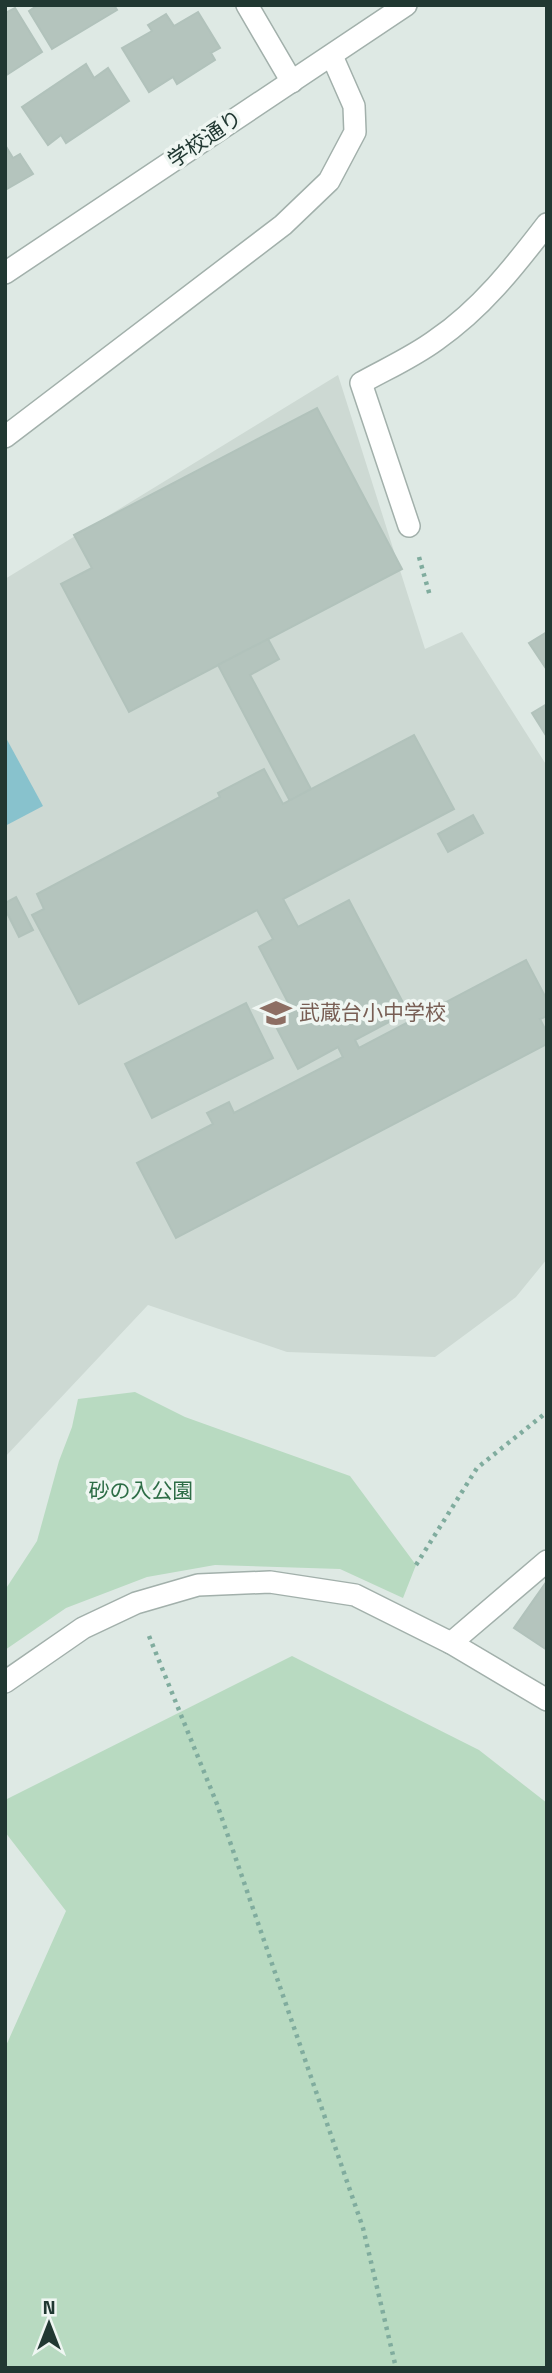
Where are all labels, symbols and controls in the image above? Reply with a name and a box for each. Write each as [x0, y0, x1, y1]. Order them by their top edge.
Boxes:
street label: 学校通り [161, 101, 248, 175]
school or university icon: 武蔵台小中学校 [259, 996, 293, 1030]
place label: 武蔵台小中学校 [299, 996, 446, 1028]
park label: 砂の入公園 [89, 1474, 194, 1506]
north arrow [14, 2289, 84, 2359]
text: N [42, 2292, 56, 2321]

